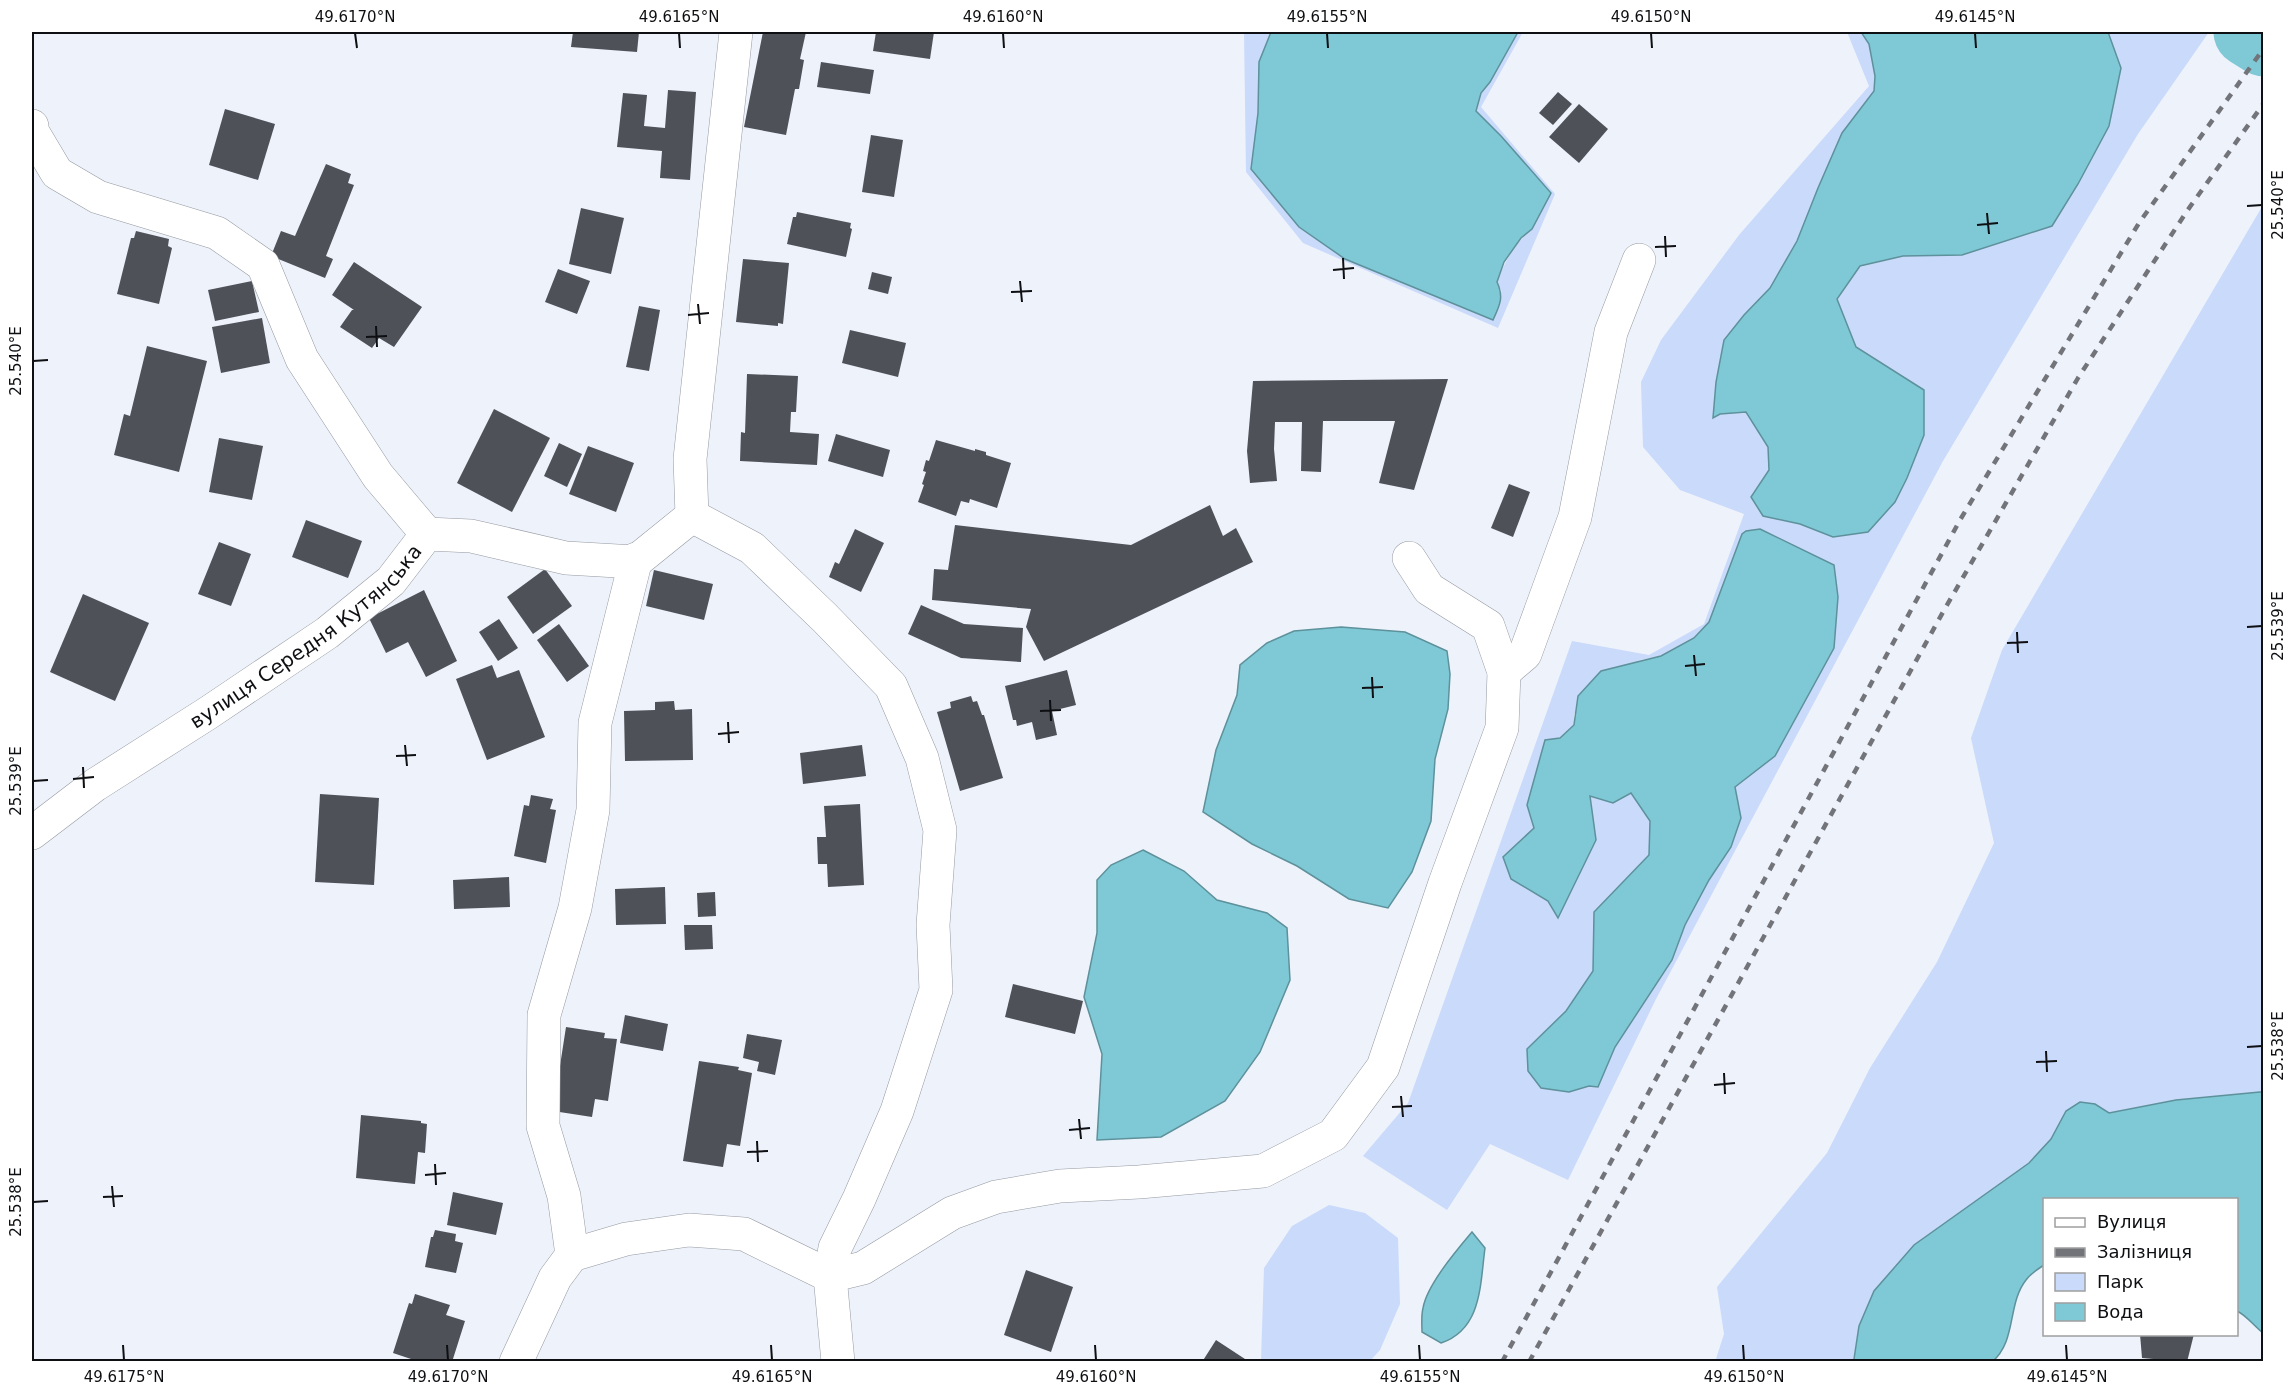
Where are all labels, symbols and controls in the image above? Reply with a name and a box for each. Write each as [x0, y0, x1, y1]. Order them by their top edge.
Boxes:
text: 49.6170°N [315, 8, 395, 26]
text: 49.6165°N [639, 8, 719, 26]
text: 49.6160°N [963, 8, 1043, 26]
text: 49.6155°N [1287, 8, 1367, 26]
text: 49.6150°N [1611, 8, 1691, 26]
text: 49.6145°N [1935, 8, 2015, 26]
text: 25.540°E [2269, 170, 2287, 240]
text: 25.540°E [7, 326, 25, 396]
street label: вулиця Середня Кутянська [185, 540, 427, 733]
text: 25.539°E [2269, 591, 2287, 661]
text: 25.539°E [7, 746, 25, 816]
text: 25.538°E [2269, 1011, 2287, 1081]
text: 25.538°E [7, 1167, 25, 1237]
legend [2043, 1198, 2238, 1336]
text: Вулиця [2097, 1211, 2166, 1232]
text: Залізниця [2097, 1241, 2192, 1262]
text: Парк [2097, 1271, 2144, 1292]
text: Вода [2097, 1301, 2144, 1322]
text: 49.6175°N [84, 1368, 164, 1386]
text: 49.6170°N [408, 1368, 488, 1386]
text: 49.6165°N [732, 1368, 812, 1386]
text: 49.6160°N [1056, 1368, 1136, 1386]
text: 49.6155°N [1380, 1368, 1460, 1386]
text: 49.6150°N [1704, 1368, 1784, 1386]
text: 49.6145°N [2027, 1368, 2107, 1386]

